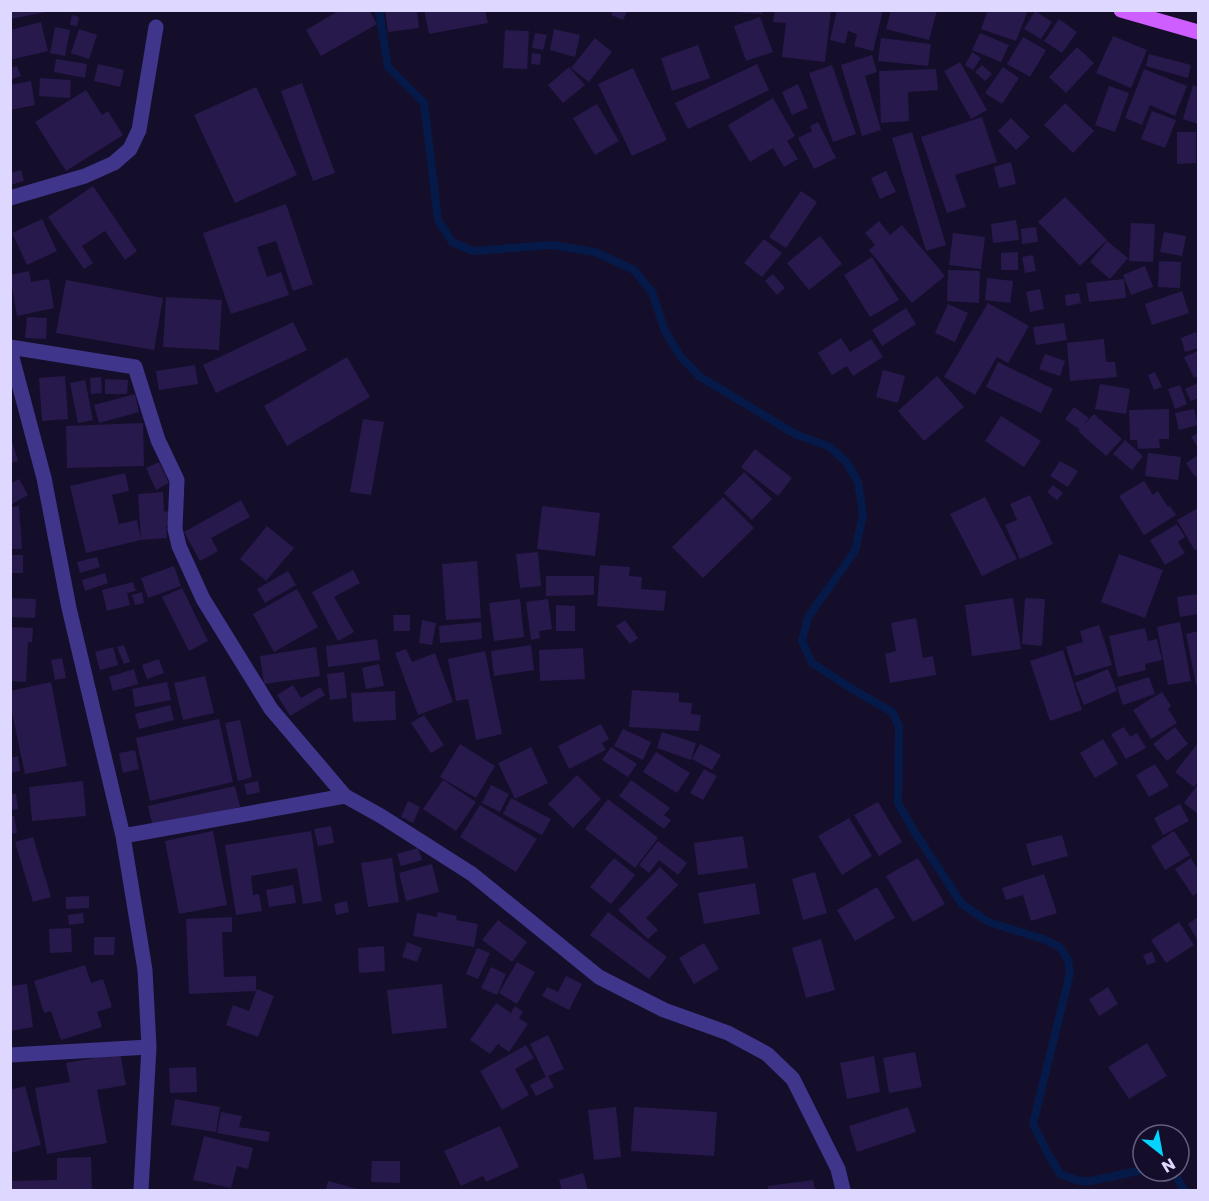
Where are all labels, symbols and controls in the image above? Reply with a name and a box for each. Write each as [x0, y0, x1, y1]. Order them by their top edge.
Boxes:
north arrow [1131, 1123, 1191, 1183]
text: N [1157, 1152, 1180, 1178]

